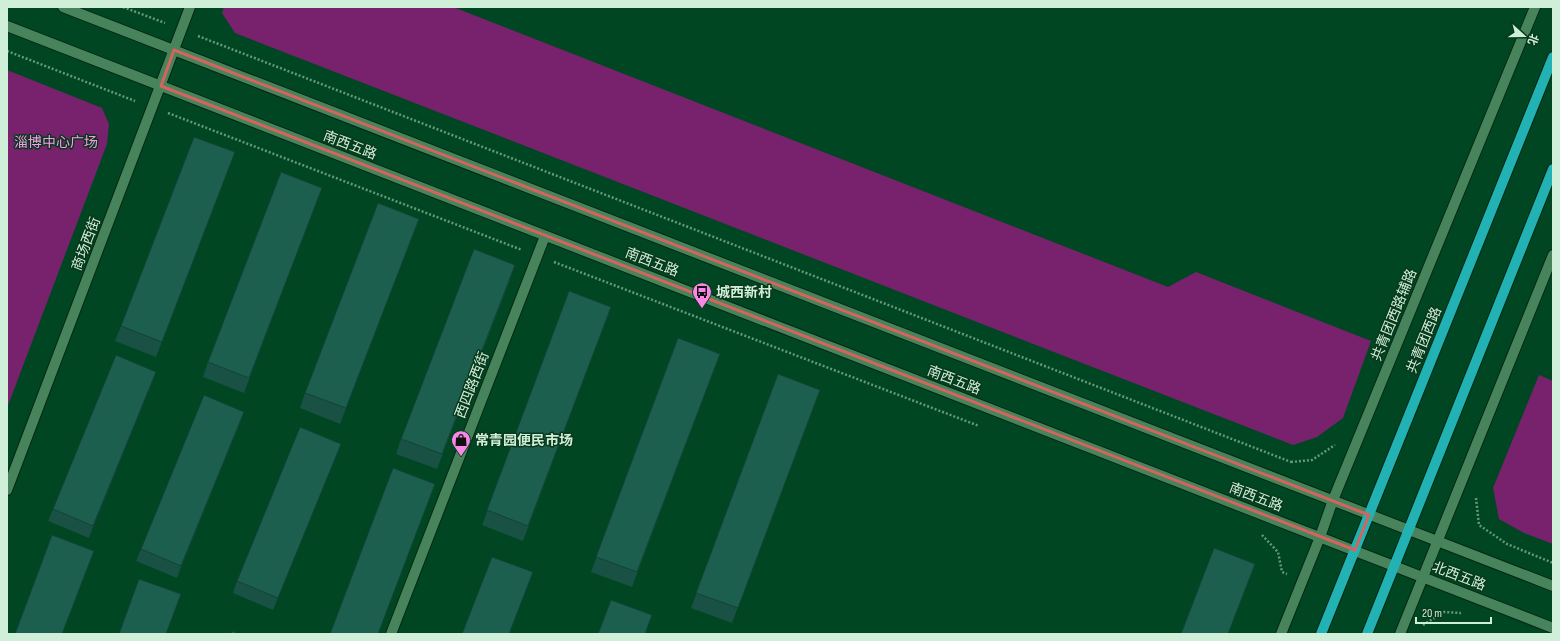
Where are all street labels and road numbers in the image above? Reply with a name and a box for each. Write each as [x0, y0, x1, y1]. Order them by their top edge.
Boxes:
street label: 南西五路 [321, 127, 379, 163]
street label: 商场西街 [68, 215, 104, 273]
street label: 南西五路 [623, 244, 681, 280]
street label: 共青团西路辅路 [1368, 266, 1420, 364]
street label: 共青团西路 [1403, 304, 1445, 376]
street label: 西四路西街 [452, 349, 492, 421]
street label: 南西五路 [925, 362, 983, 398]
street label: 南西五路 [1227, 479, 1285, 515]
street label: 北西五路 [1430, 558, 1488, 594]

